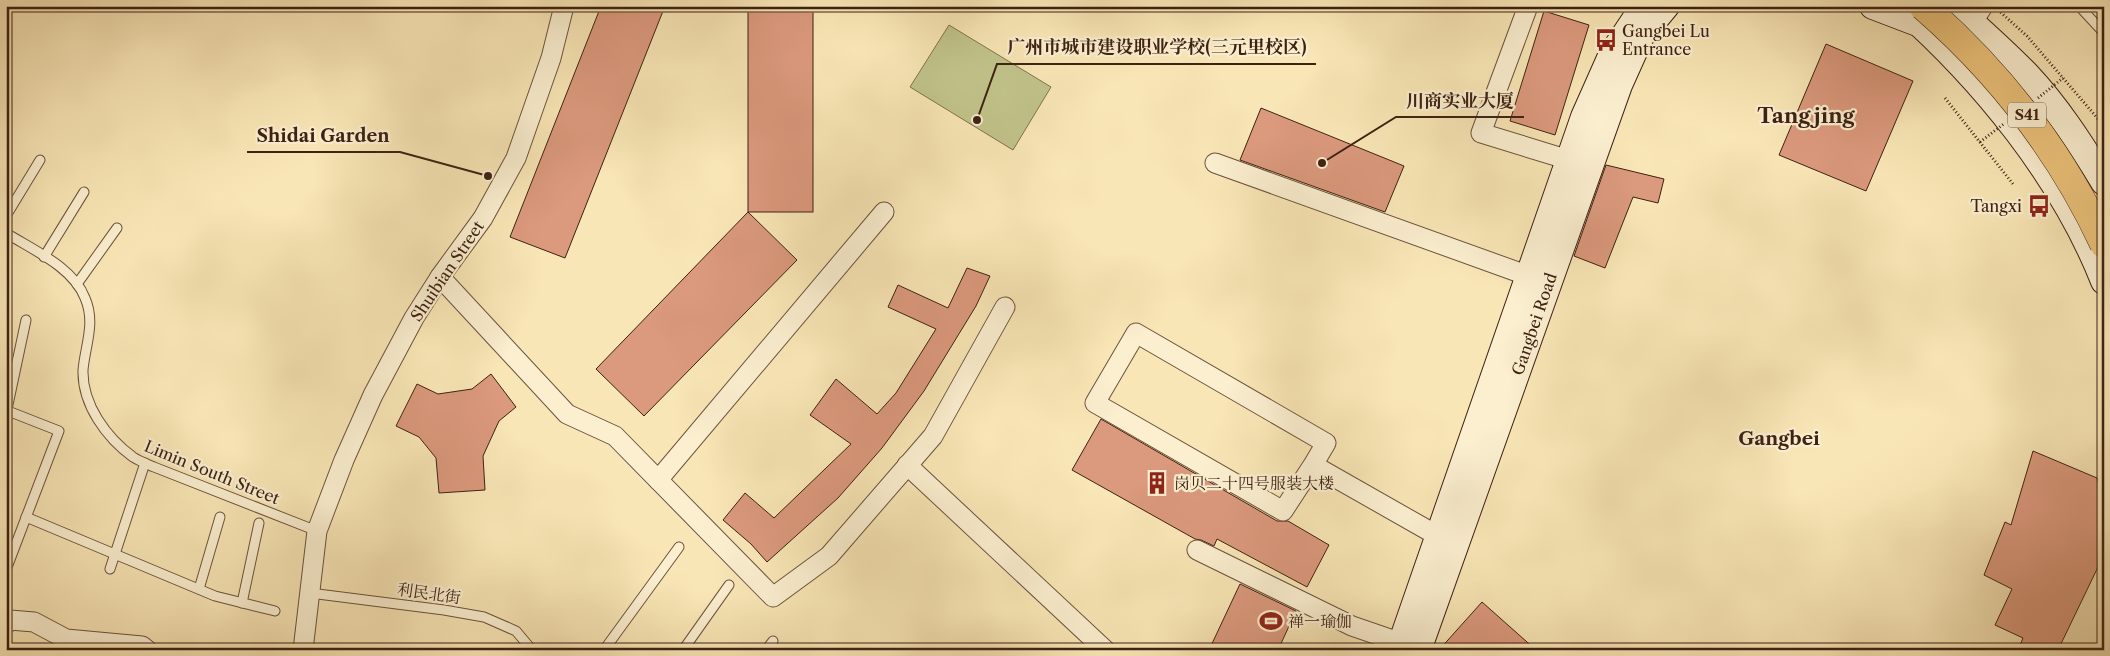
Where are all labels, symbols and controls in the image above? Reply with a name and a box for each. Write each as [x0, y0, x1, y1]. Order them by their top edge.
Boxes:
place label: Gangbei Lu Entrance [1622, 21, 1710, 59]
bus stop icon: Gangbei Lu Entrance [1593, 27, 1619, 53]
callout: 广州市城市建设职业学校(三元里校区) [997, 31, 1316, 64]
text: 广州市城市建设职业学校(三元里校区) [1007, 36, 1307, 58]
callout: 川商实业大厦 [1396, 84, 1524, 117]
text: 川商实业大厦 [1406, 90, 1514, 112]
road number: S41 [2008, 102, 2046, 128]
district label: Tangjing [1757, 103, 1856, 128]
callout: Shidai Garden [247, 119, 400, 152]
text: Shidai Garden [257, 125, 390, 147]
bus stop icon: Tangxi [2026, 193, 2052, 219]
place label: Tangxi [1970, 196, 2022, 216]
street label: Shuibian Street [406, 217, 488, 325]
street label: Gangbei Road [1507, 270, 1561, 378]
district label: Gangbei [1738, 427, 1820, 450]
street label: Limin South Street [142, 436, 283, 508]
building icon: 岗贝二十四号服装大楼 [1144, 470, 1170, 496]
place label: 岗贝二十四号服装大楼 [1174, 473, 1334, 493]
street label: 利民北街 [396, 579, 462, 607]
sports icon: 禅一瑜伽 [1258, 608, 1284, 634]
place label: 禅一瑜伽 [1288, 611, 1352, 631]

